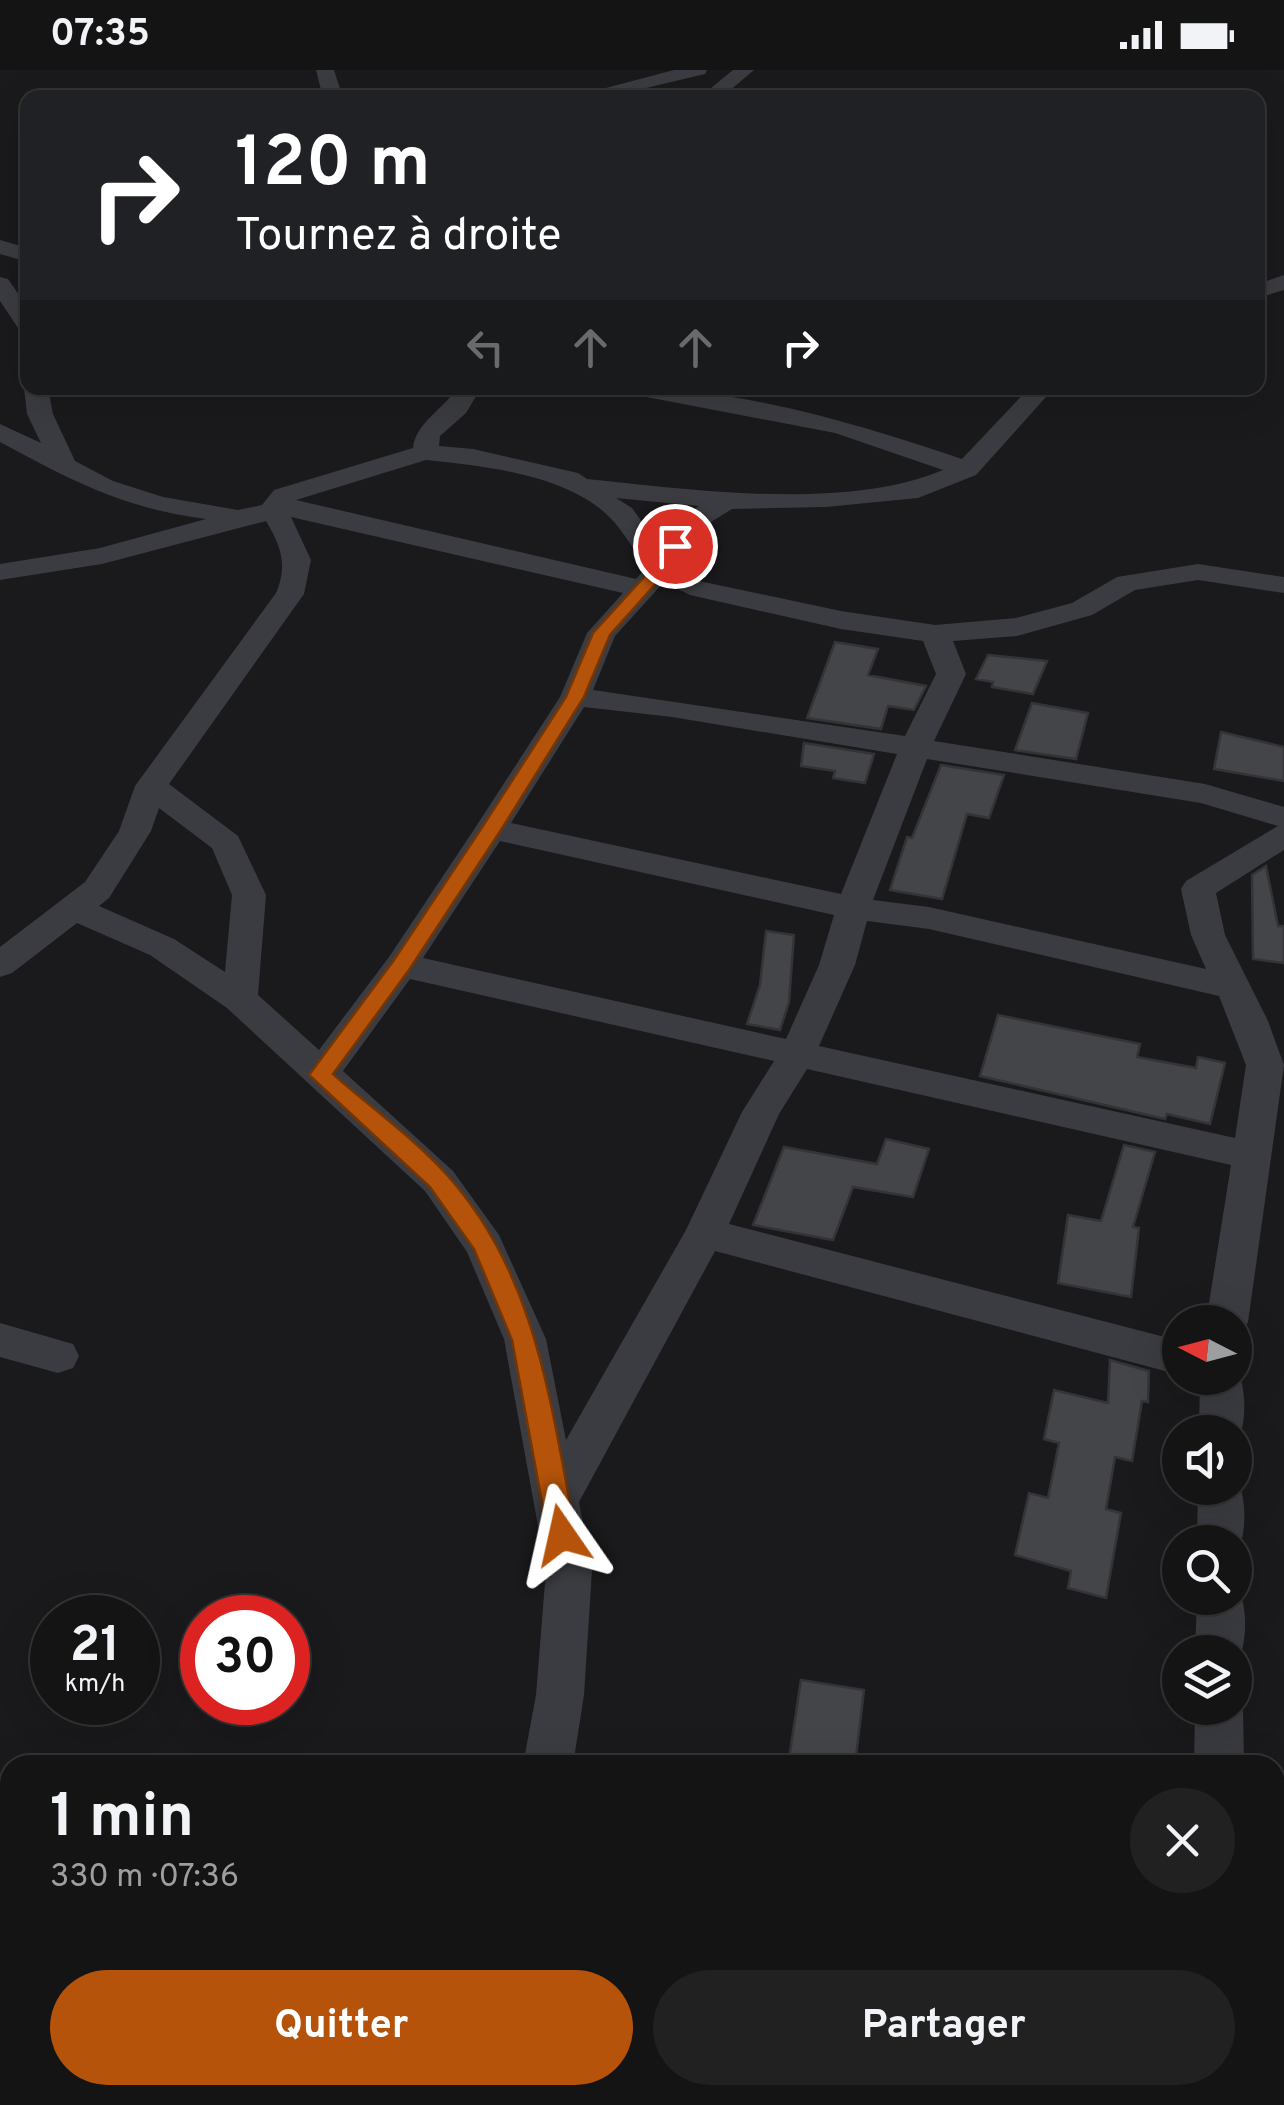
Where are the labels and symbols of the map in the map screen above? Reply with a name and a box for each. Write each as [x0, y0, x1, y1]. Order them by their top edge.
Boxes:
pin [633, 504, 718, 589]
north arrow [1162, 1305, 1252, 1395]
position arrow [510, 1483, 614, 1587]
speed limit sign: 30 [180, 1595, 310, 1725]

